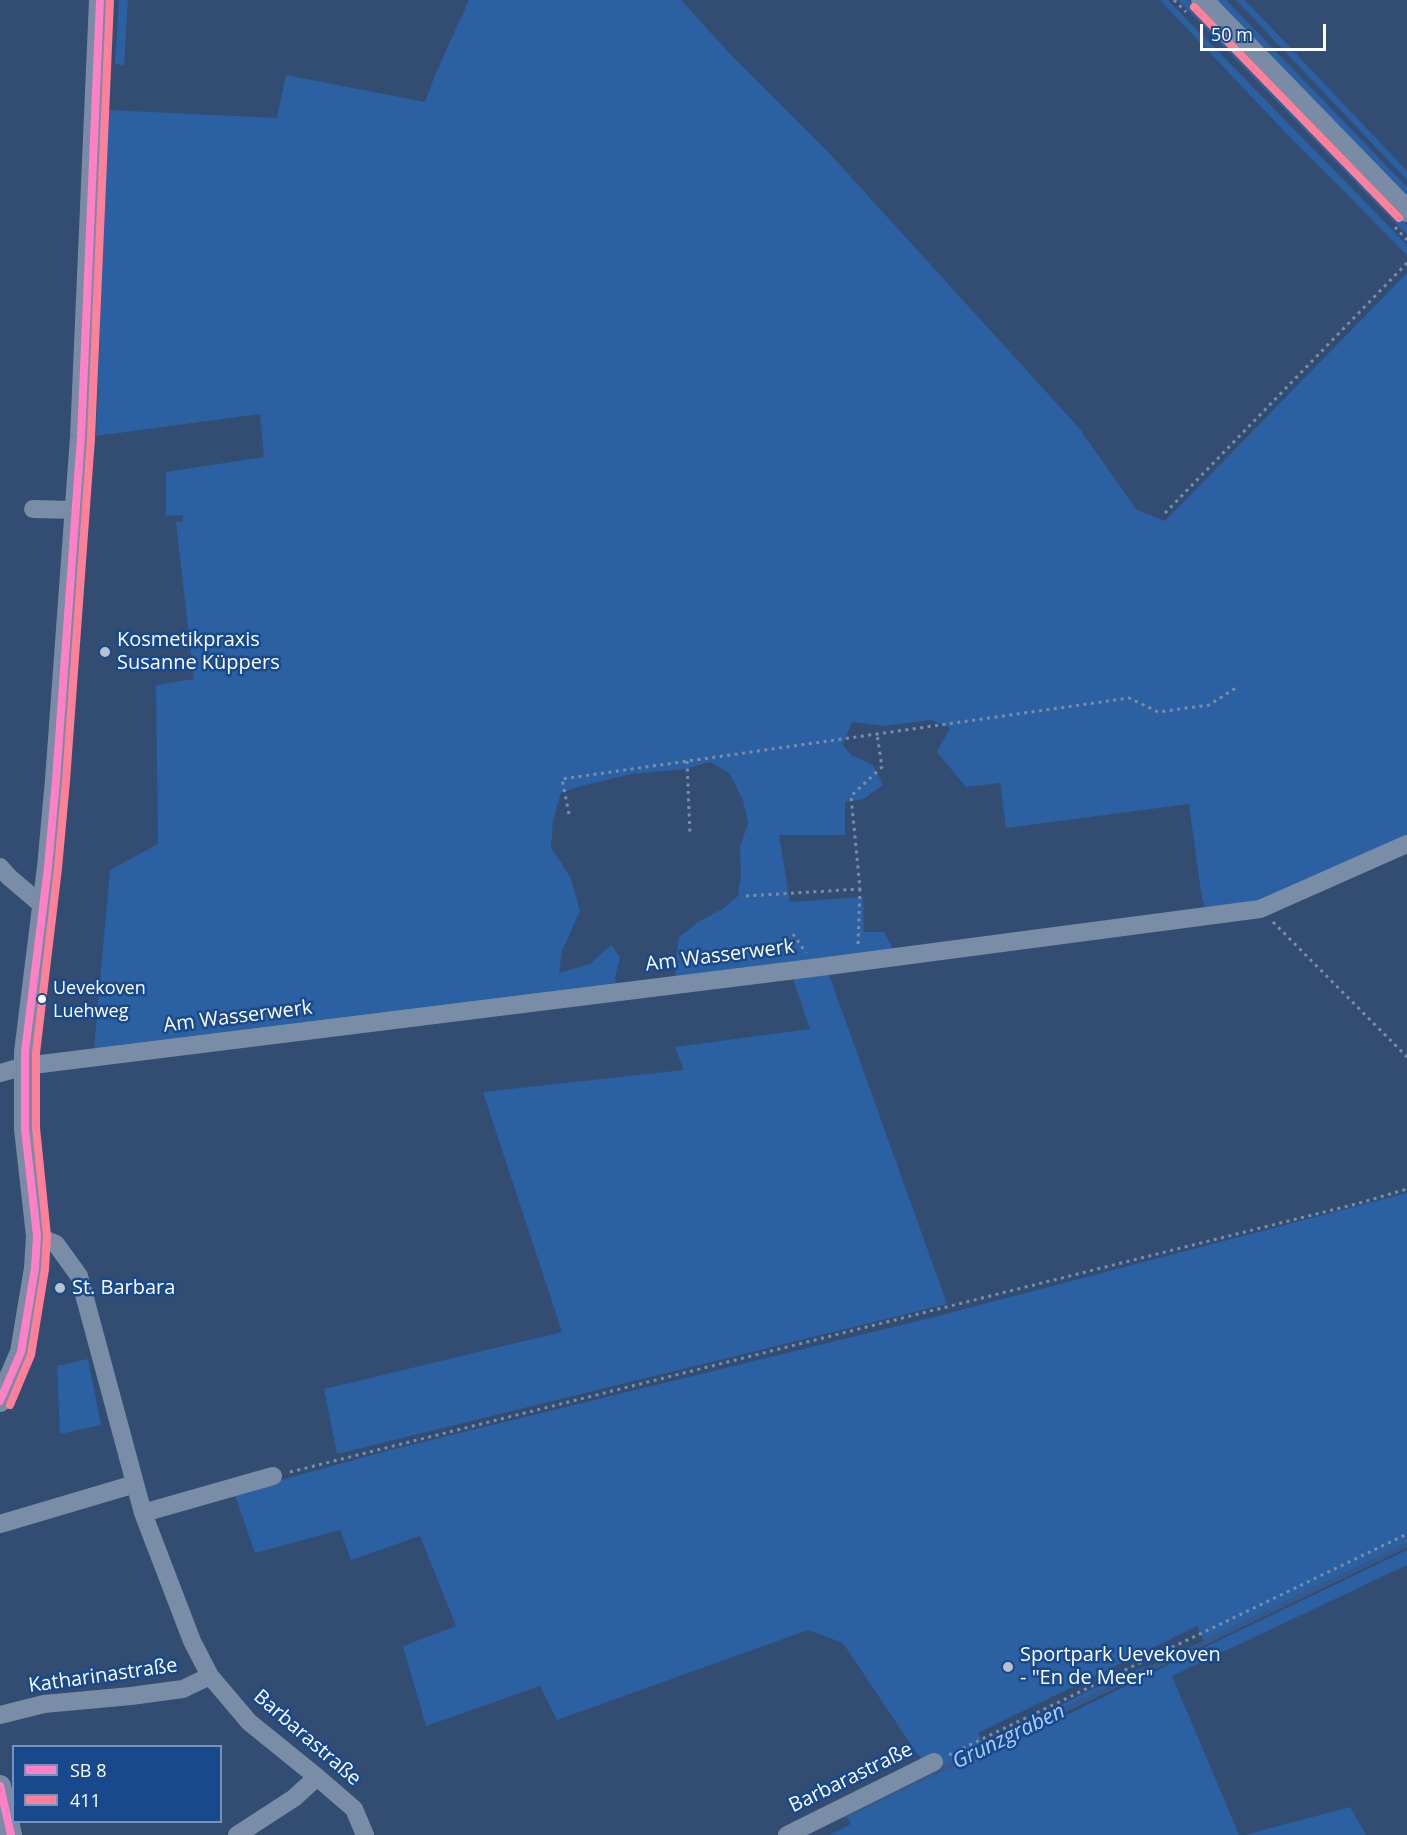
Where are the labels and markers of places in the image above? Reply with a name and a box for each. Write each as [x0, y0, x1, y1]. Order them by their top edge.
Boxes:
place label: Kosmetikpraxis Susanne Küppers [117, 628, 280, 675]
marker: Kosmetikpraxis Susanne Küppers [98, 645, 112, 659]
place label: Uevekoven Luehweg [53, 978, 146, 1020]
marker: Uevekoven Luehweg [36, 993, 48, 1005]
place label: St. Barbara [72, 1276, 175, 1300]
marker: St. Barbara [53, 1281, 67, 1295]
place label: Sportpark Uevekoven - "En de Meer" [1020, 1643, 1221, 1690]
marker: Sportpark Uevekoven - "En de Meer" [1001, 1660, 1015, 1674]

